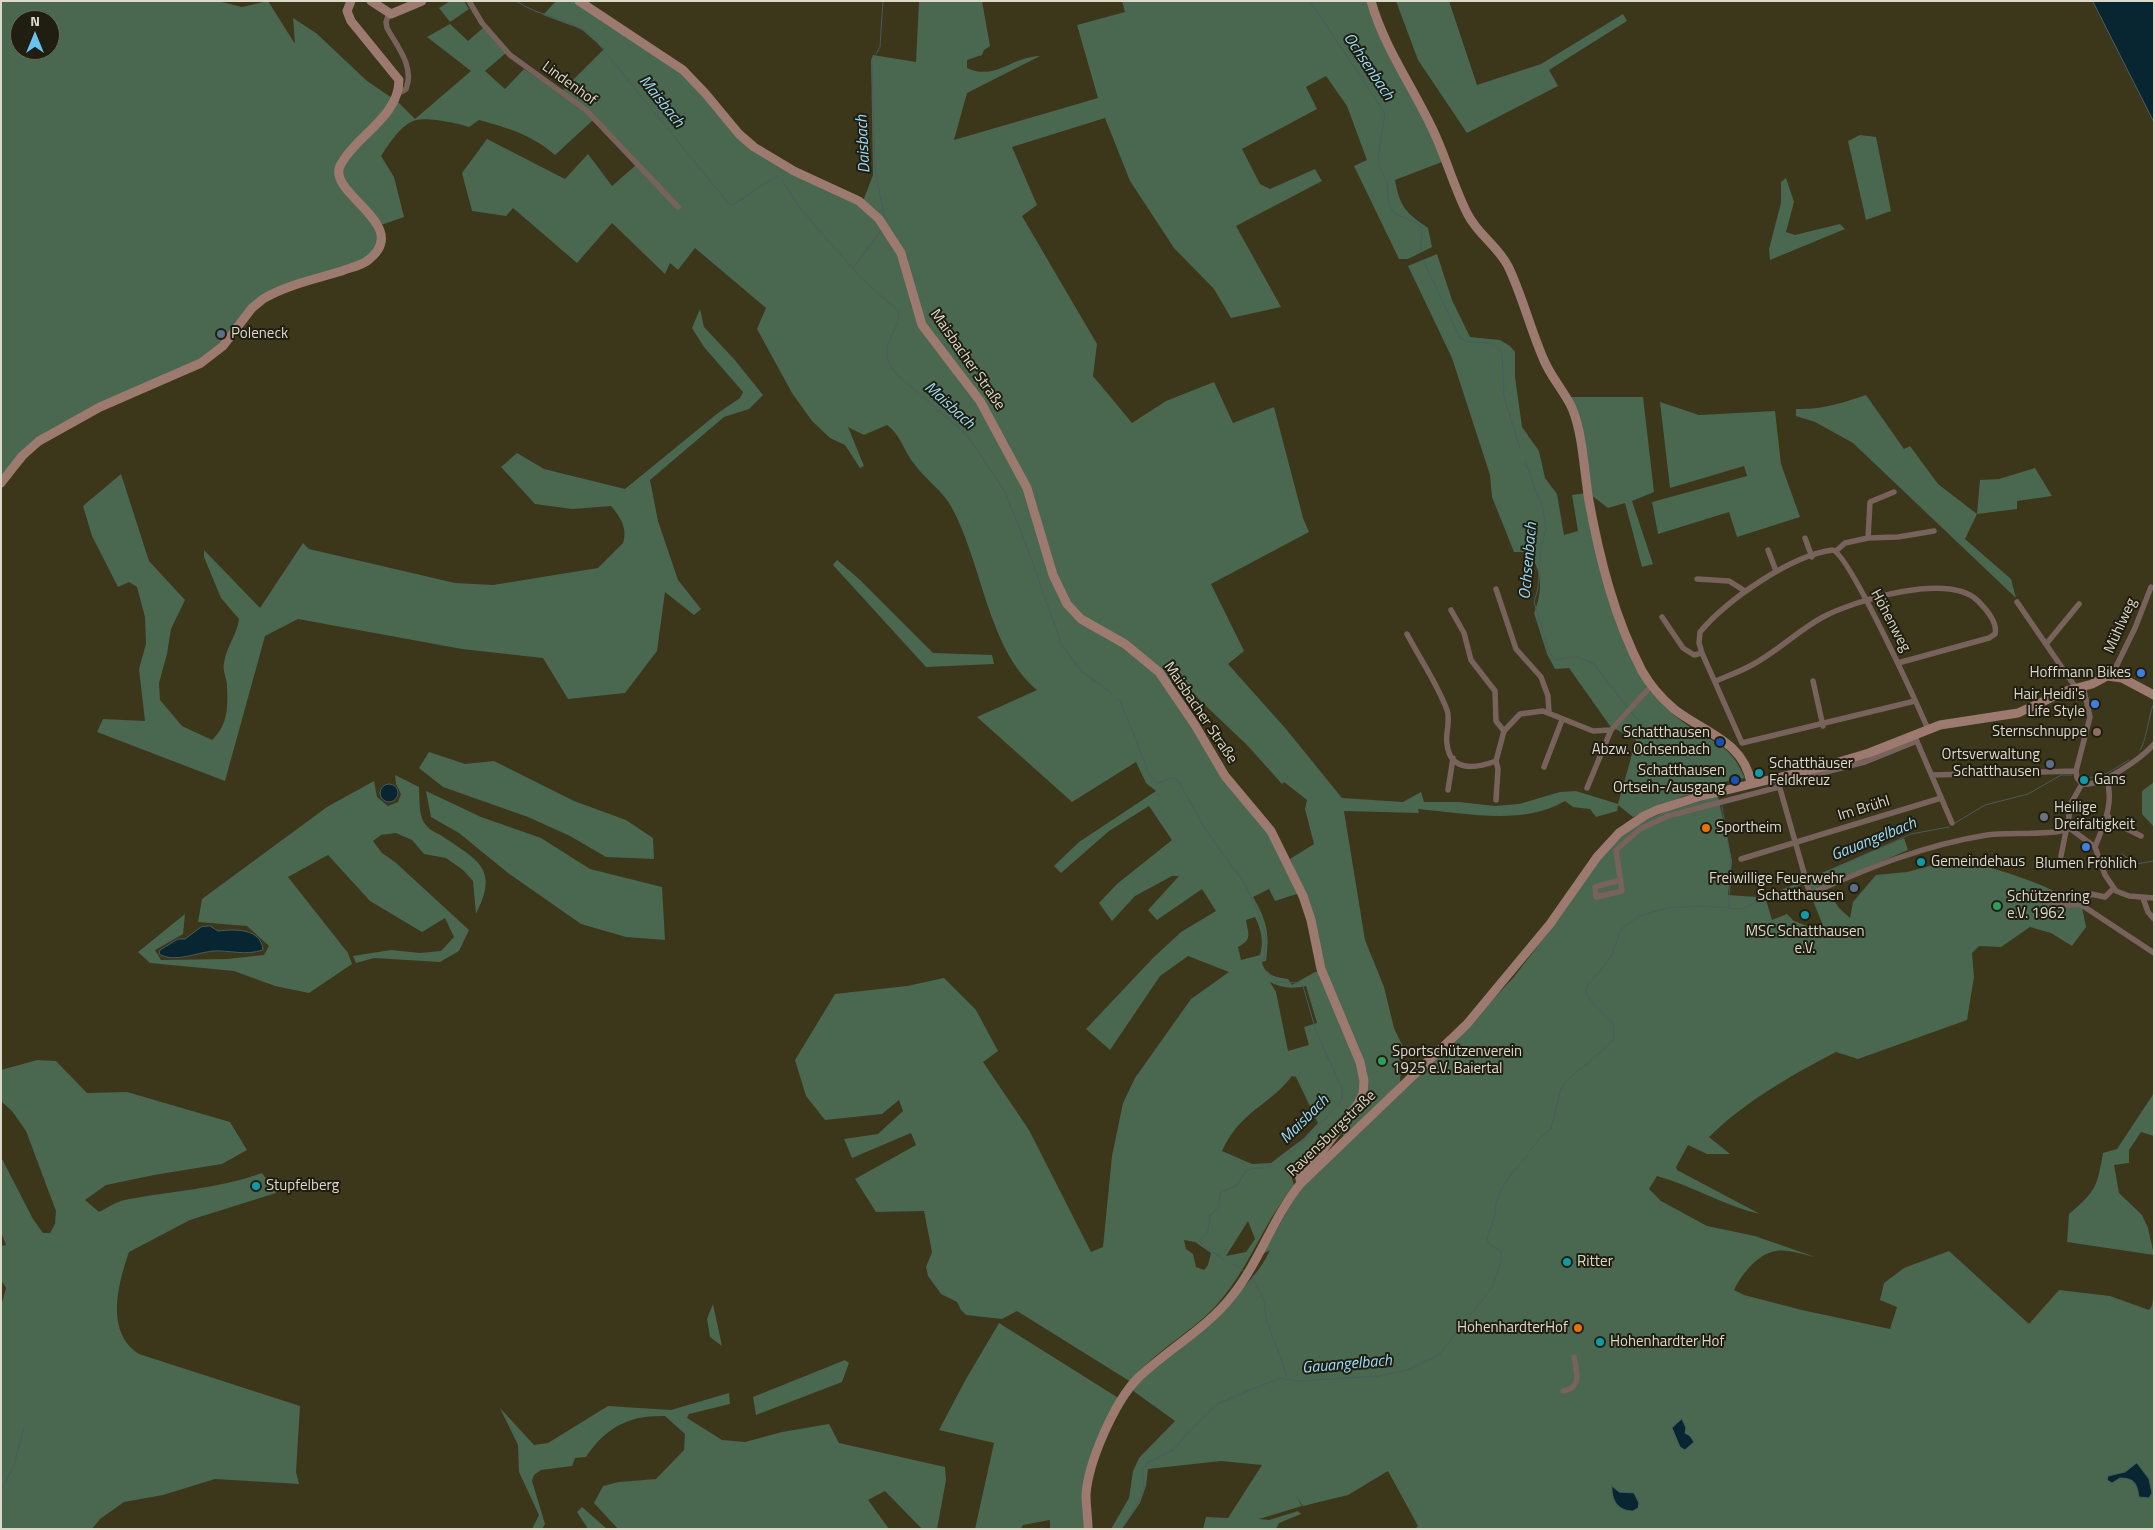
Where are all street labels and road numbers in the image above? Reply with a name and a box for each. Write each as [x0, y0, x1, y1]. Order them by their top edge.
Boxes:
street label: Lindenhof [538, 58, 600, 110]
street label: Maisbacher Straße [926, 306, 1008, 414]
street label: Höhenweg [1866, 587, 1914, 655]
street label: Mühlweg [2101, 596, 2141, 656]
street label: Maisbacher Straße [1159, 659, 1241, 767]
street label: Im Brühl [1836, 793, 1892, 825]
street label: Ravensburgstraße [1284, 1087, 1380, 1181]

